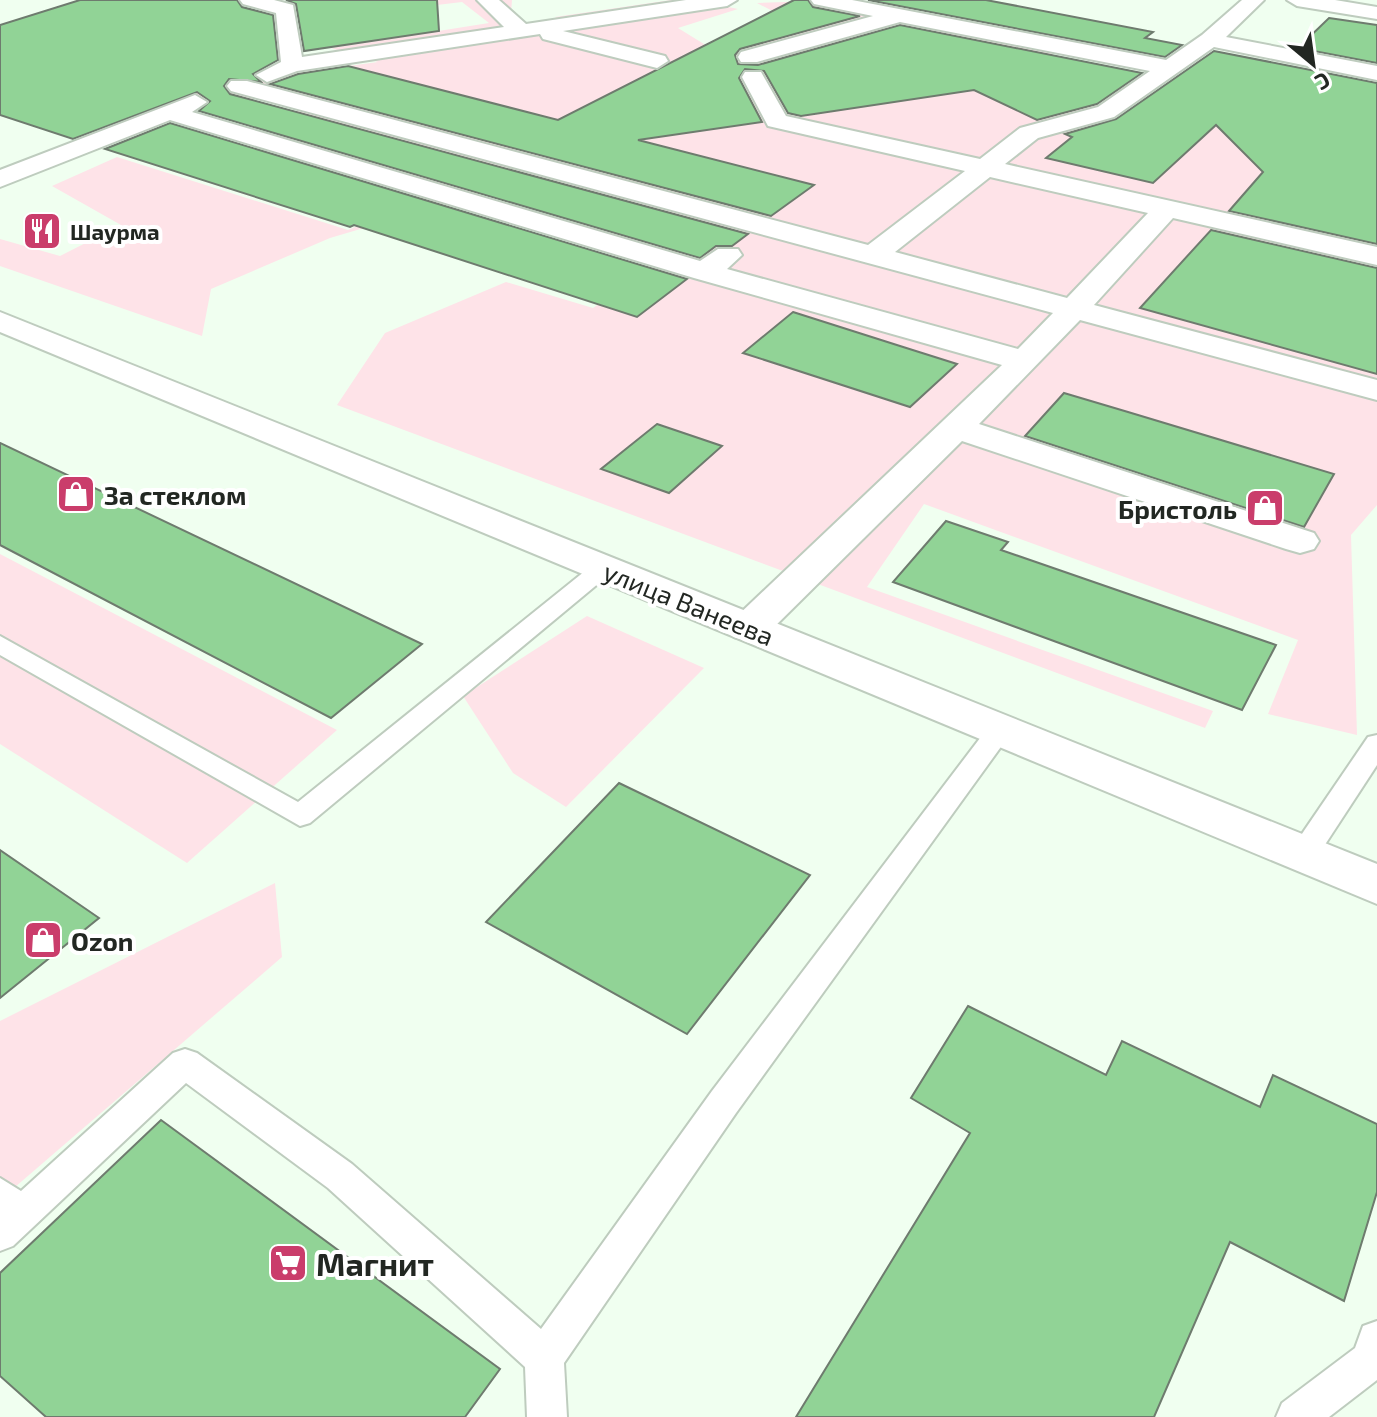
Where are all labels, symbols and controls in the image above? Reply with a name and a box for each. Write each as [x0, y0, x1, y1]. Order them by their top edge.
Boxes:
north arrow [1273, 24, 1353, 104]
text: С [1311, 68, 1335, 97]
restaurant icon: Шаурма [21, 210, 63, 252]
place label: Шаурма [70, 218, 160, 244]
shop icon: За стеклом [55, 473, 97, 515]
place label: За стеклом [104, 479, 246, 510]
shop icon: Бристоль [1244, 487, 1286, 529]
place label: Бристоль [1118, 493, 1237, 524]
street label: улица Ванеева [599, 555, 779, 652]
shop icon: Ozon [22, 919, 64, 961]
place label: Ozon [71, 925, 133, 956]
supermarket icon: Магнит [267, 1242, 309, 1284]
place label: Магнит [316, 1244, 434, 1282]

